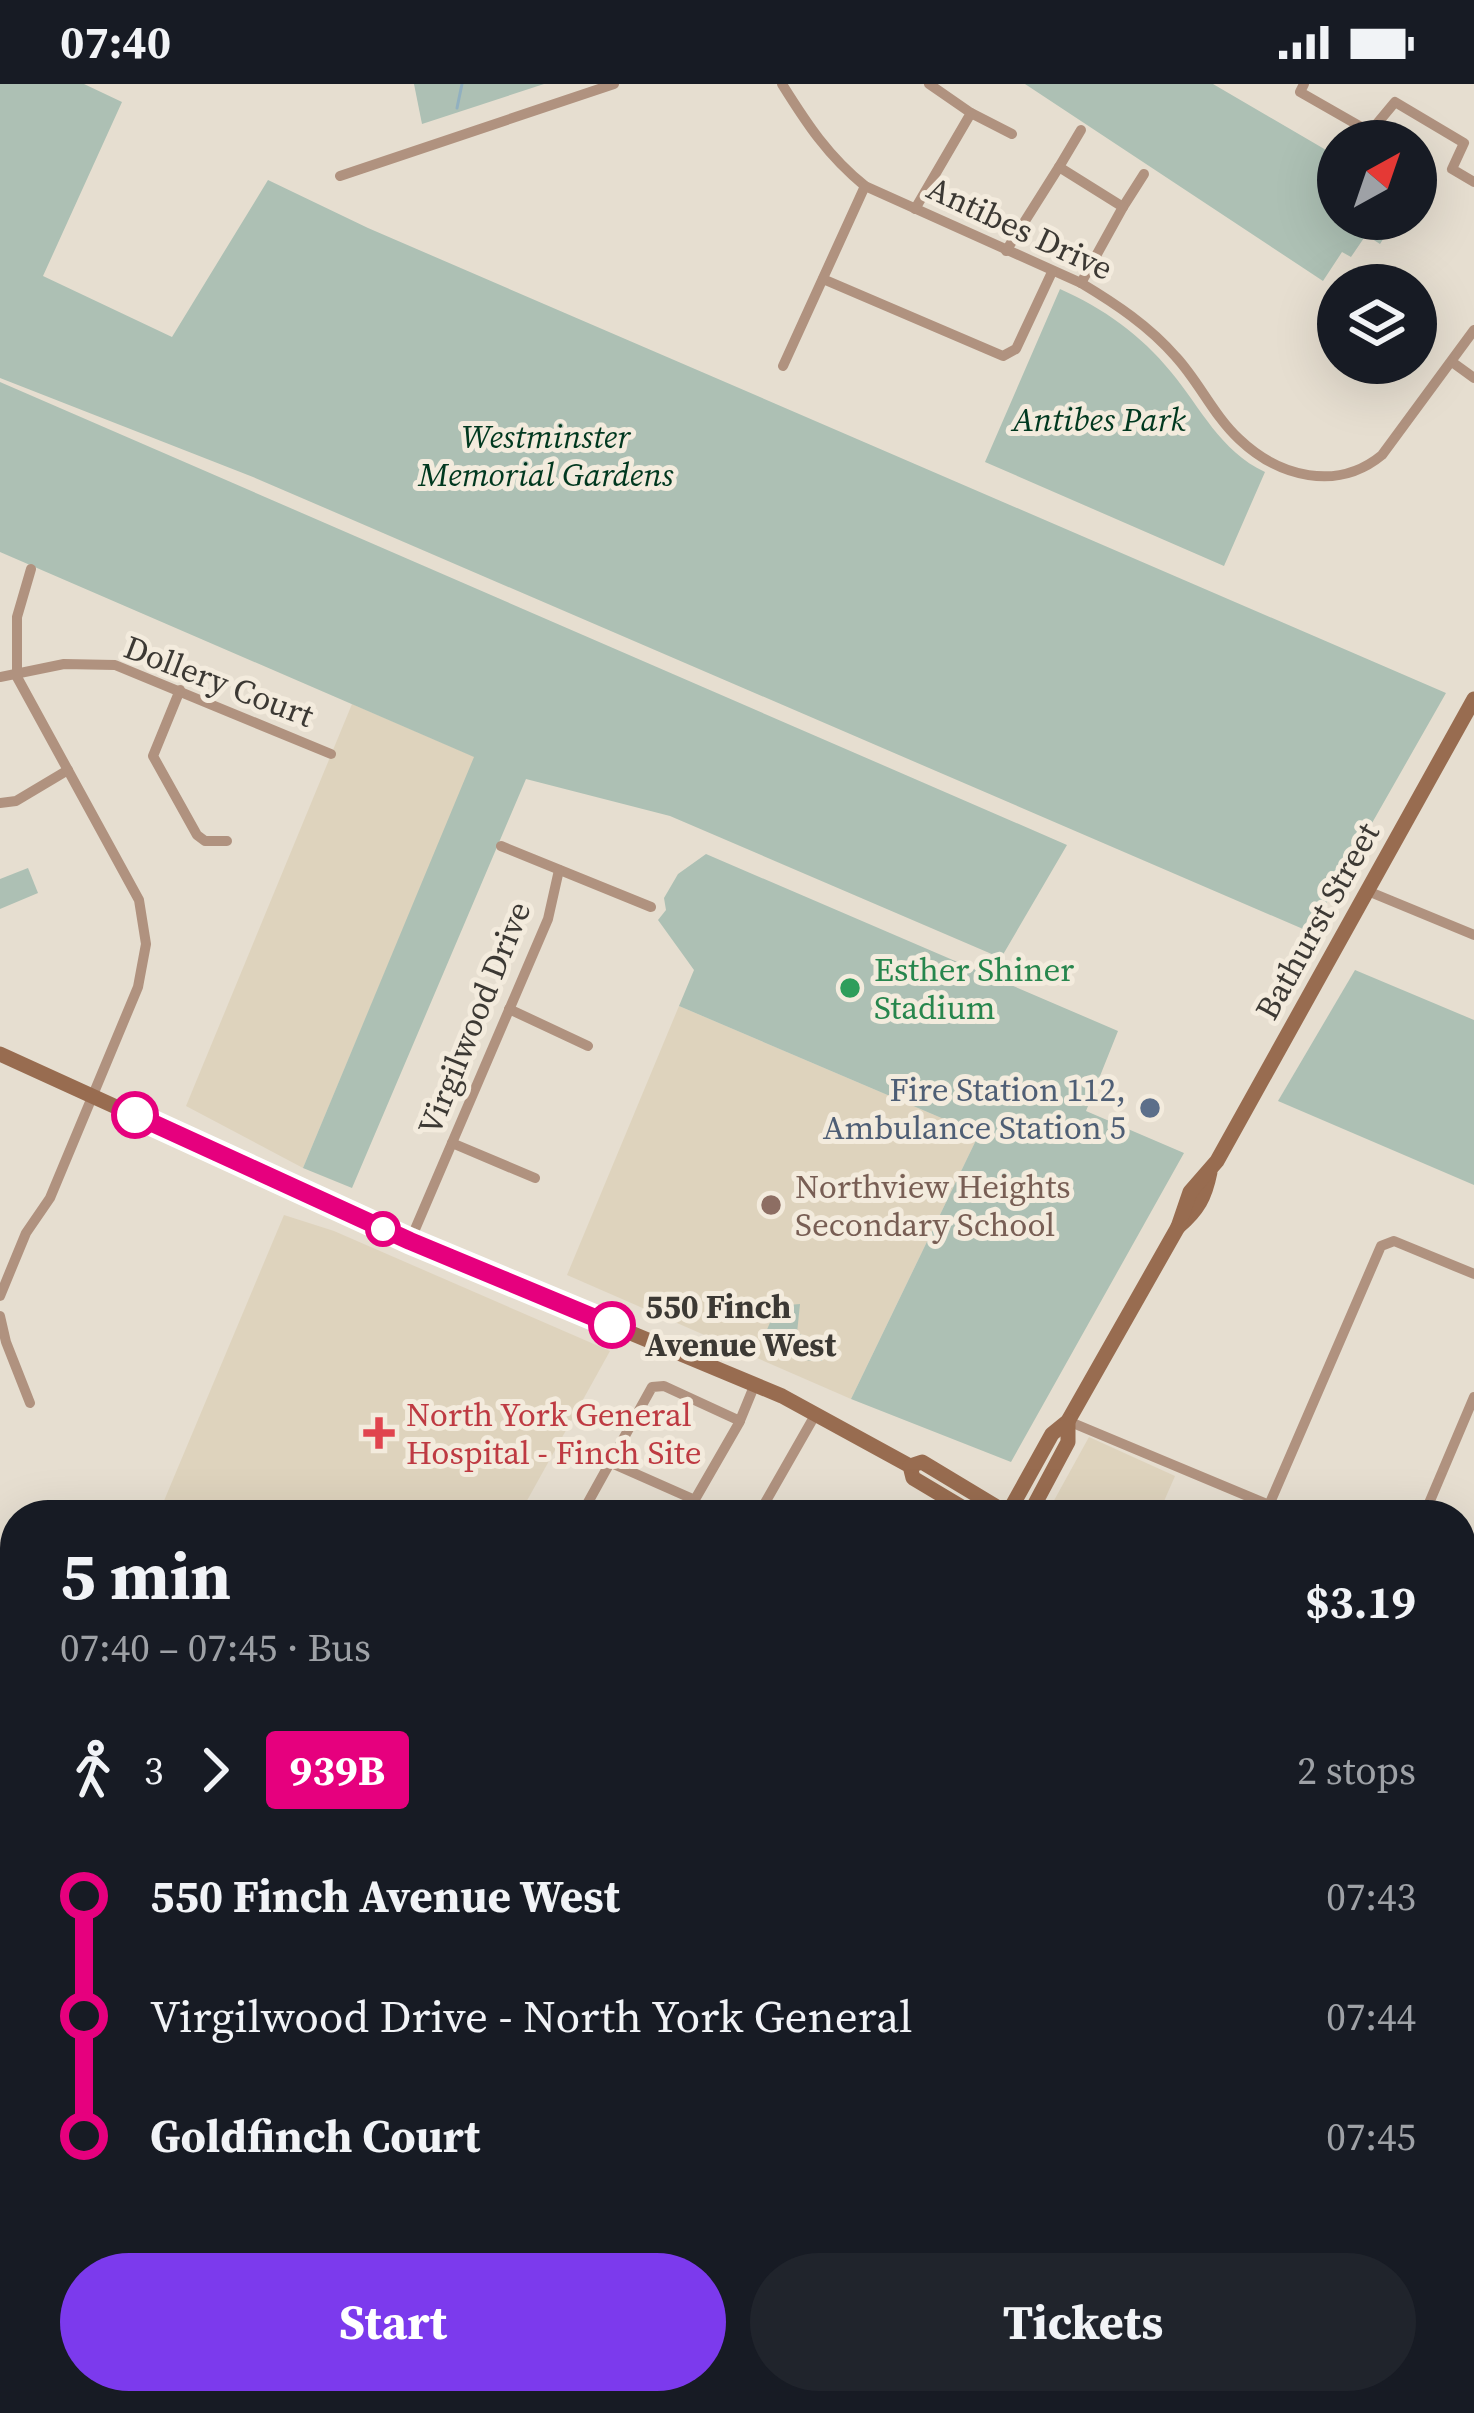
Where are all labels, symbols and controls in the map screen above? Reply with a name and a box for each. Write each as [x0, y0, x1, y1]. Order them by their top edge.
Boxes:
text: 07:40 [60, 11, 171, 73]
north arrow [1317, 120, 1437, 240]
map controls [1317, 120, 1437, 384]
street label: Antibes Drive [920, 165, 1120, 291]
button: layers [1317, 264, 1437, 384]
park label: Antibes Park [1010, 397, 1186, 442]
park label: Westminster Memorial Gardens [418, 414, 674, 497]
street label: Dollery Court [118, 624, 321, 738]
street label: Bathurst Street [1244, 814, 1390, 1028]
street label: Virgilwood Drive [407, 895, 541, 1141]
place label: Esther Shiner Stadium [874, 947, 1074, 1030]
marker: Esther Shiner Stadium [837, 975, 863, 1001]
place label: Fire Station 112, Ambulance Station 5 [823, 1067, 1126, 1150]
unlabelled marker [113, 1093, 157, 1137]
marker: Fire Station 112, Ambulance Station 5 [1137, 1095, 1163, 1121]
place label: Northview Heights Secondary School [795, 1164, 1071, 1247]
marker: Northview Heights Secondary School [758, 1192, 784, 1218]
unlabelled marker [367, 1213, 399, 1245]
place label: 550 Finch Avenue West [645, 1284, 837, 1367]
marker: 550 Finch Avenue West [590, 1303, 634, 1347]
place label: North York General Hospital - Finch Site [406, 1392, 702, 1475]
marker: North York General Hospital - Finch Site [363, 1417, 395, 1449]
text: 5 min [60, 1531, 231, 1621]
text: $3.19 [1305, 1571, 1416, 1633]
text: 07:40 – 07:45 · Bus [60, 1621, 371, 1674]
icon: walk [60, 1737, 126, 1803]
icon: forward [182, 1737, 248, 1803]
text: 939B [290, 1741, 385, 1799]
text: 3 [144, 1744, 164, 1797]
text: 2 stops [1297, 1744, 1416, 1797]
text: 550 Finch Avenue West [150, 1865, 620, 1927]
text: 07:43 [1326, 1870, 1416, 1923]
text: Virgilwood Drive - North York General [150, 1985, 912, 2047]
text: 07:44 [1326, 1990, 1416, 2043]
text: Goldfinch Court [150, 2105, 480, 2167]
text: 07:45 [1326, 2110, 1416, 2163]
button: Start [60, 2253, 726, 2391]
button: Tickets [750, 2253, 1416, 2391]

